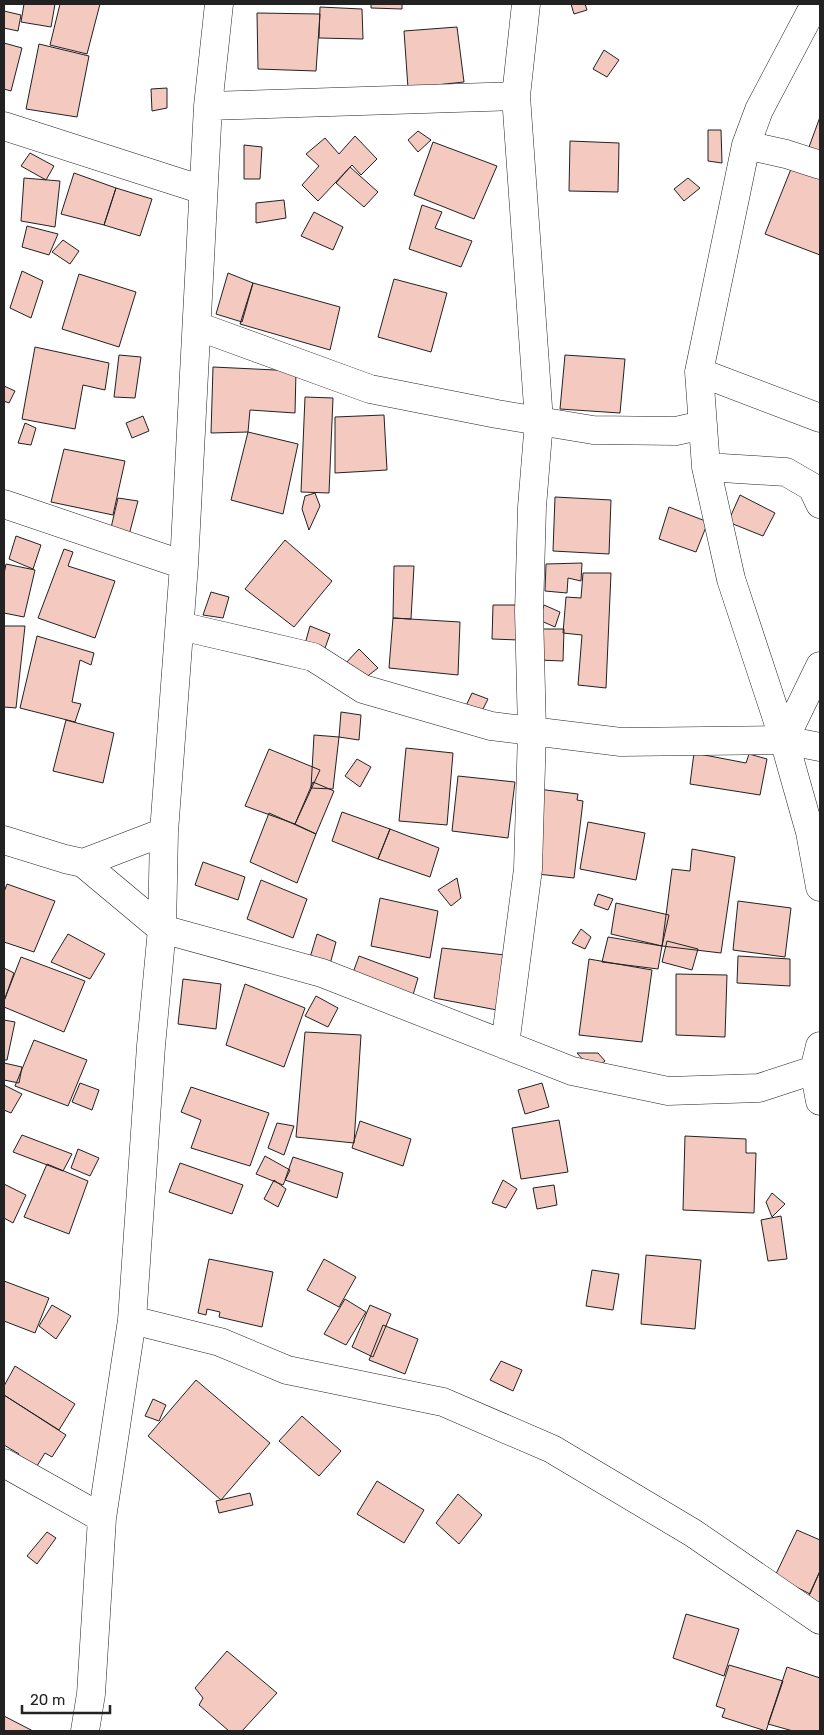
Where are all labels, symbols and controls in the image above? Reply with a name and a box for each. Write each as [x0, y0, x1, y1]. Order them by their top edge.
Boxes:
scale bar [22, 1682, 110, 1714]
text: 20 m [30, 1691, 65, 1709]

